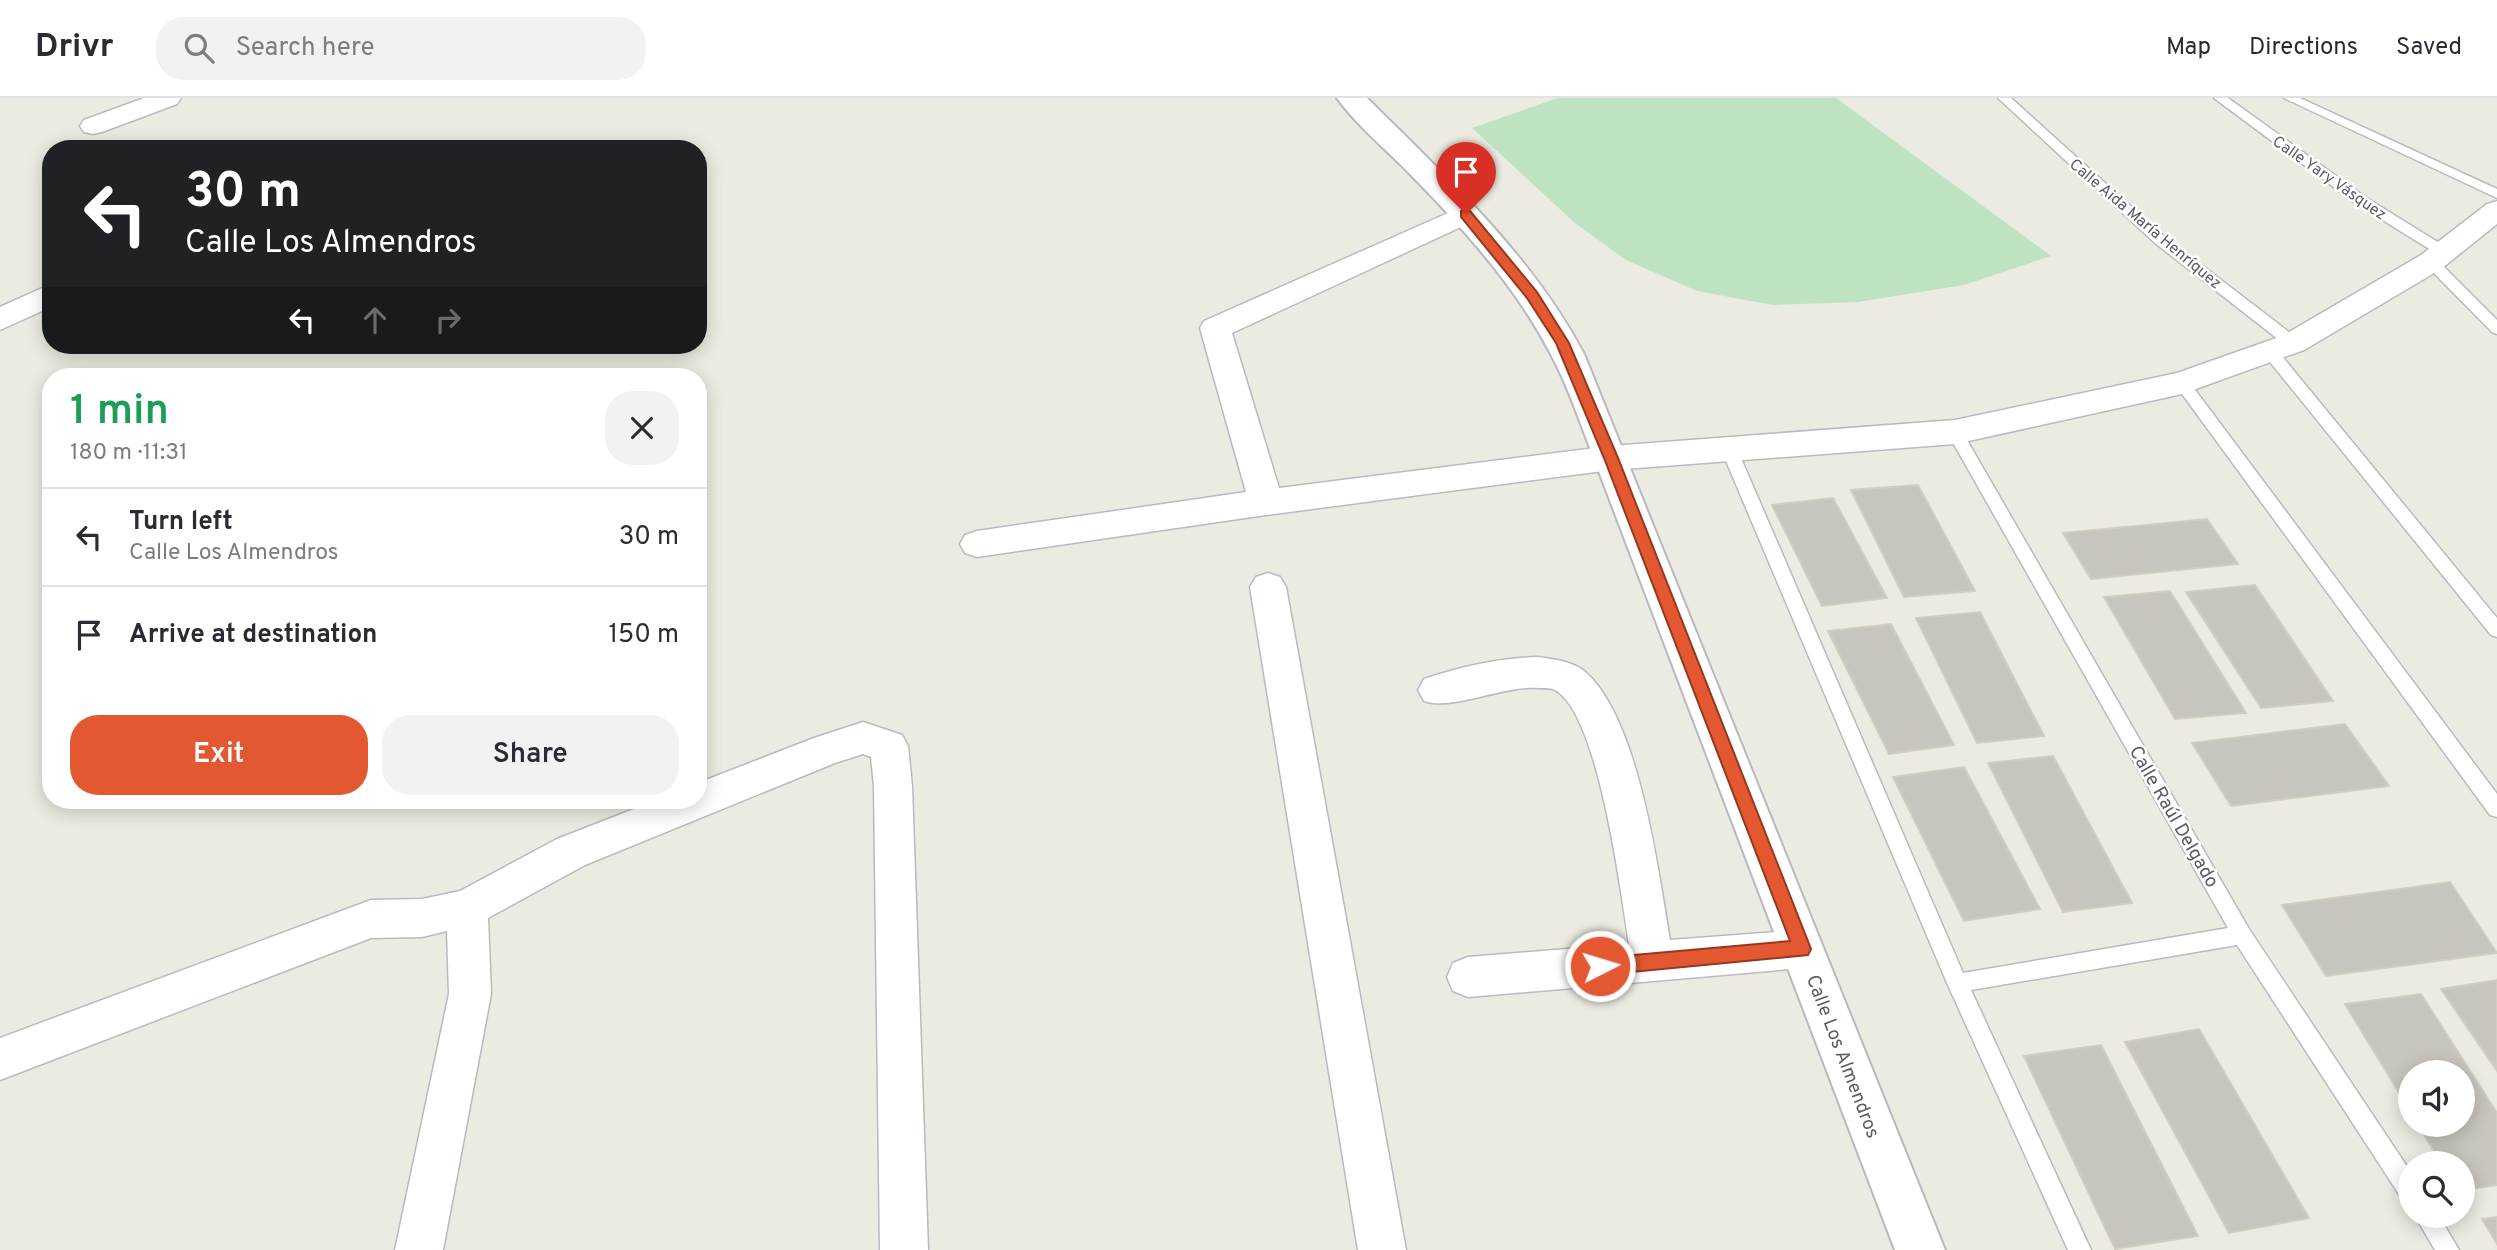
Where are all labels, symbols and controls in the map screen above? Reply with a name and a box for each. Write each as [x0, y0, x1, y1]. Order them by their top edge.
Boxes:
search box [156, 17, 646, 80]
text: Drivr [35, 27, 114, 69]
icon: search [180, 29, 218, 67]
text: Search here [236, 32, 375, 65]
text: Map [2166, 33, 2211, 63]
text: Directions [2249, 33, 2358, 63]
text: Saved [2396, 33, 2462, 63]
street label: Calle Yary Vásquez [2268, 132, 2390, 225]
pin [1436, 142, 1496, 214]
icon: arrive [1447, 153, 1485, 191]
street label: Calle Aida María Henríquez [2065, 155, 2225, 294]
text: 30 m [185, 163, 301, 225]
icon: left [70, 168, 161, 259]
text: Calle Los Almendros [185, 224, 477, 264]
icon: left [283, 301, 321, 339]
icon: ahead [356, 301, 394, 339]
icon: right [429, 301, 467, 339]
text: 1 min [70, 386, 169, 439]
button: close [605, 391, 679, 465]
text: 180 m · 11:31 [70, 439, 188, 468]
text: Turn left [129, 506, 233, 539]
icon: left [70, 518, 108, 556]
text: 30 m [619, 521, 679, 554]
text: Calle Los Almendros [129, 539, 339, 568]
icon: arrive [70, 616, 108, 654]
text: Arrive at destination [129, 619, 377, 652]
text: 150 m [608, 619, 679, 652]
button: Exit [70, 715, 368, 795]
button: Share [382, 715, 679, 795]
street label: Calle Raúl Delgado [2123, 742, 2224, 892]
position arrow [1563, 929, 1637, 1003]
street label: Calle Los Almendros [1800, 972, 1884, 1142]
map controls [2398, 1060, 2475, 1228]
button: sound [2398, 1060, 2475, 1137]
button: search [2398, 1151, 2475, 1228]

